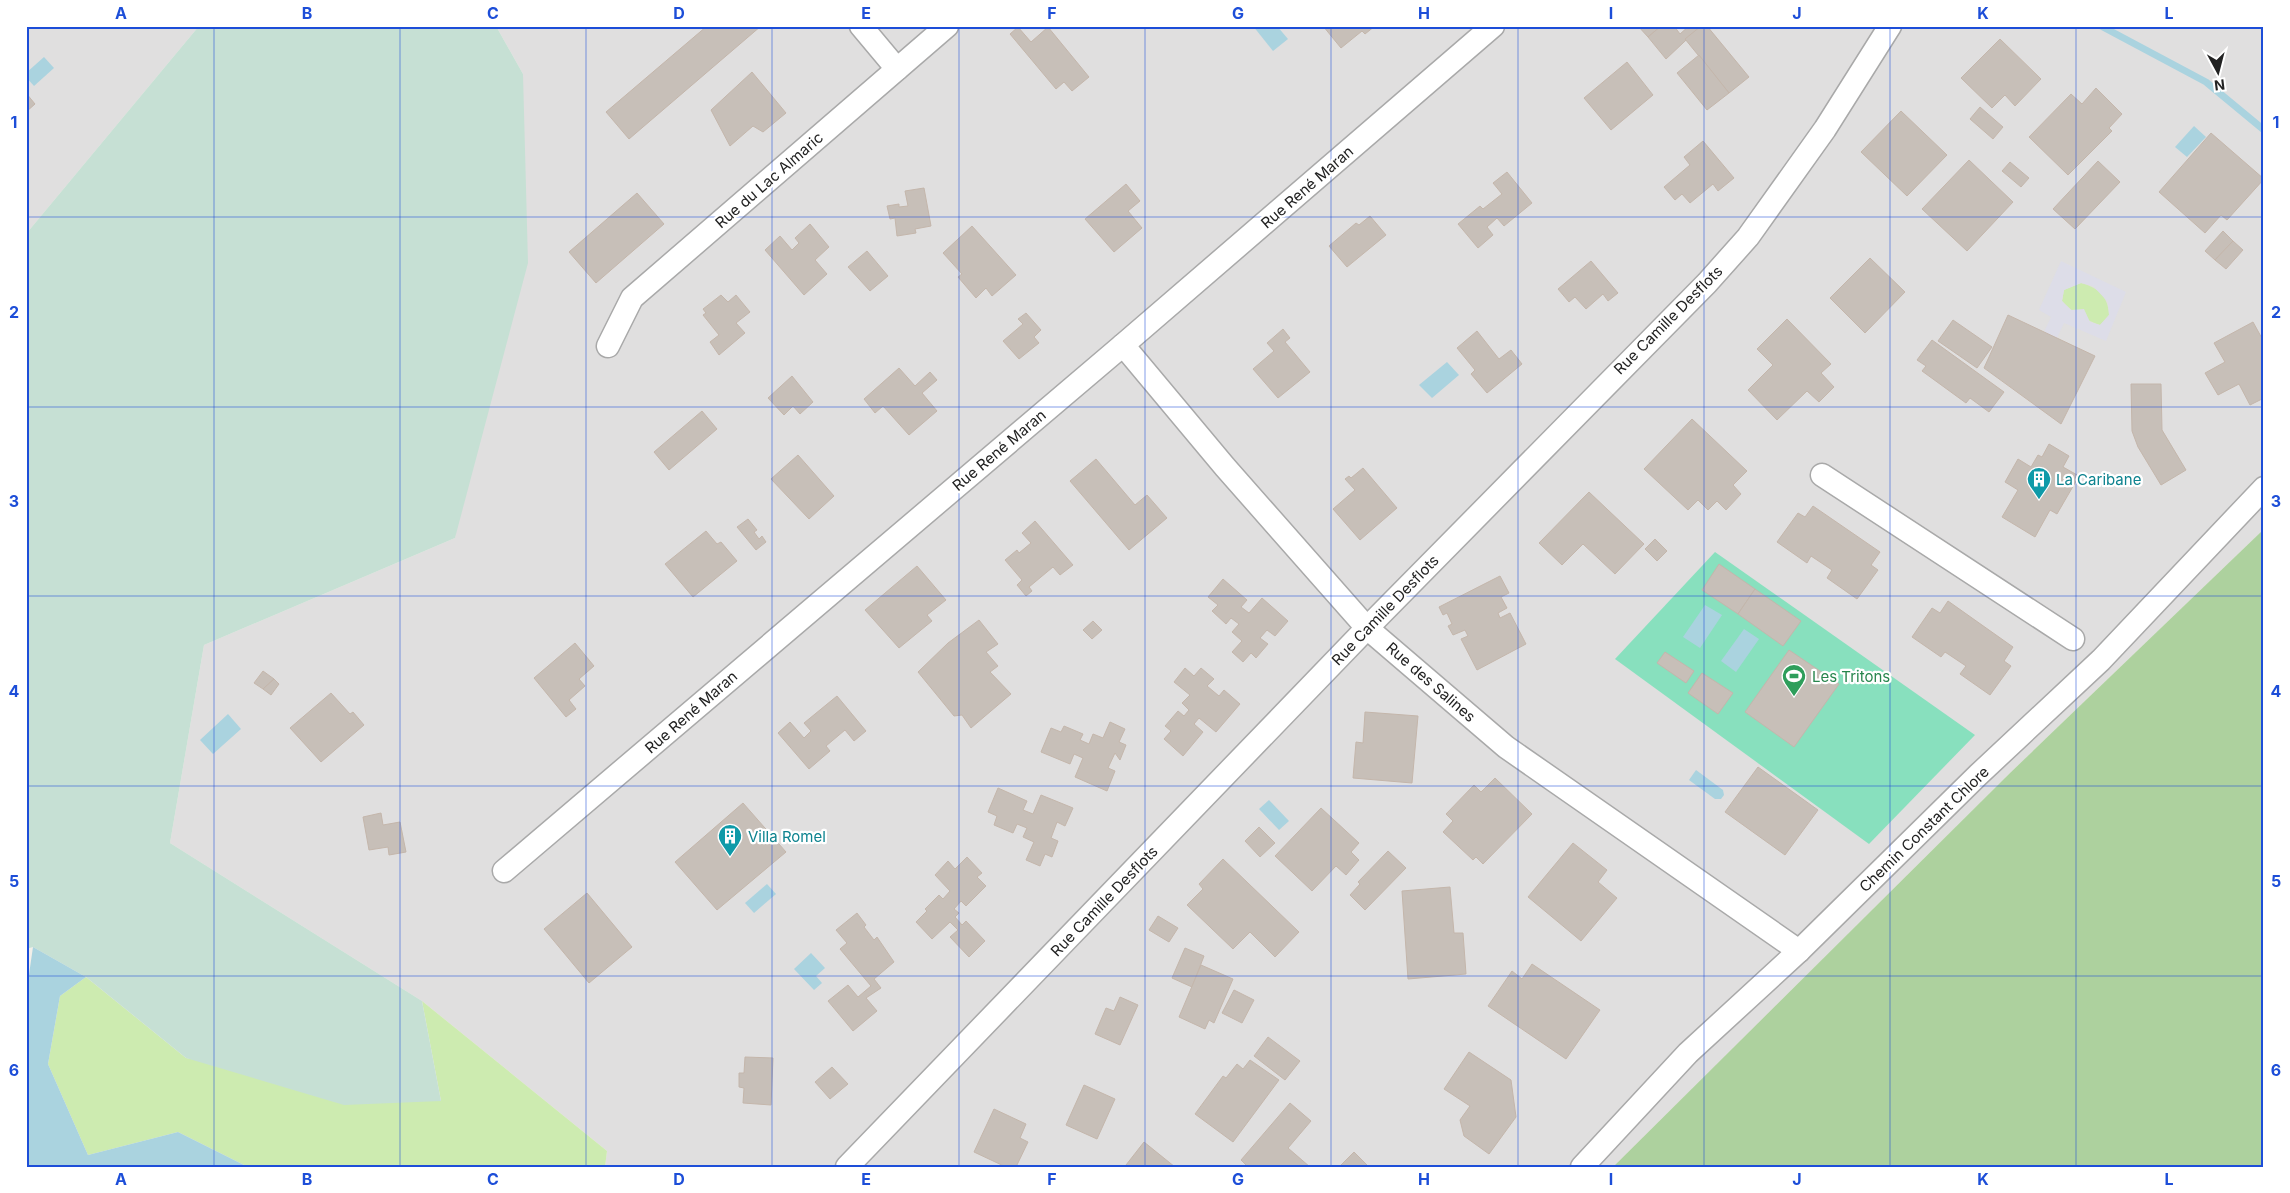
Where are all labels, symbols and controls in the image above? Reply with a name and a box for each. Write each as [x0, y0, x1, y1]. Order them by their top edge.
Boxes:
text: A [115, 3, 127, 23]
text: B [302, 3, 312, 23]
text: C [487, 3, 499, 23]
text: D [673, 3, 685, 23]
text: E [861, 3, 871, 23]
text: F [1047, 3, 1057, 23]
text: G [1232, 3, 1244, 23]
text: H [1418, 3, 1430, 23]
text: I [1609, 3, 1613, 23]
text: J [1792, 3, 1802, 23]
text: K [1977, 3, 1989, 23]
text: L [2164, 3, 2174, 23]
north arrow [2192, 48, 2242, 98]
text: N [2213, 76, 2226, 94]
text: 1 [11, 112, 17, 132]
text: 1 [2273, 112, 2279, 132]
street label: Rue du Lac Almaric [711, 128, 827, 232]
street label: Rue René Maran [1257, 142, 1357, 232]
street label: Rue Camille Desflots [1610, 262, 1726, 378]
text: 2 [9, 302, 19, 322]
text: 2 [2271, 302, 2281, 322]
street label: Rue René Maran [948, 405, 1050, 495]
building icon: La Caribane [2026, 466, 2052, 500]
place label: La Caribane [2056, 470, 2141, 489]
text: 3 [9, 491, 19, 511]
text: 3 [2271, 491, 2281, 511]
street label: Rue Camille Desflots [1327, 551, 1443, 669]
street label: Rue des Salines [1382, 638, 1480, 726]
sports icon: Les Tritons [1781, 663, 1807, 697]
street label: Rue René Maran [641, 667, 741, 757]
place label: Les Tritons [1812, 667, 1890, 686]
text: 4 [9, 681, 20, 701]
text: 4 [2271, 681, 2282, 701]
street label: Chemin Constant Chlore [1855, 762, 1993, 896]
building icon: Villa Romel [717, 823, 743, 857]
place label: Villa Romel [748, 827, 826, 846]
street label: Rue Camille Desflots [1046, 842, 1162, 960]
text: 5 [9, 871, 19, 891]
text: 5 [2271, 871, 2281, 891]
text: 6 [9, 1060, 19, 1080]
text: 6 [2271, 1060, 2281, 1080]
text: A [115, 1169, 127, 1189]
text: B [302, 1169, 312, 1189]
text: C [487, 1169, 499, 1189]
text: D [673, 1169, 685, 1189]
text: E [861, 1169, 871, 1189]
text: F [1047, 1169, 1057, 1189]
text: G [1232, 1169, 1244, 1189]
text: H [1418, 1169, 1430, 1189]
text: I [1609, 1169, 1613, 1189]
text: J [1792, 1169, 1802, 1189]
text: K [1977, 1169, 1989, 1189]
text: L [2164, 1169, 2174, 1189]

